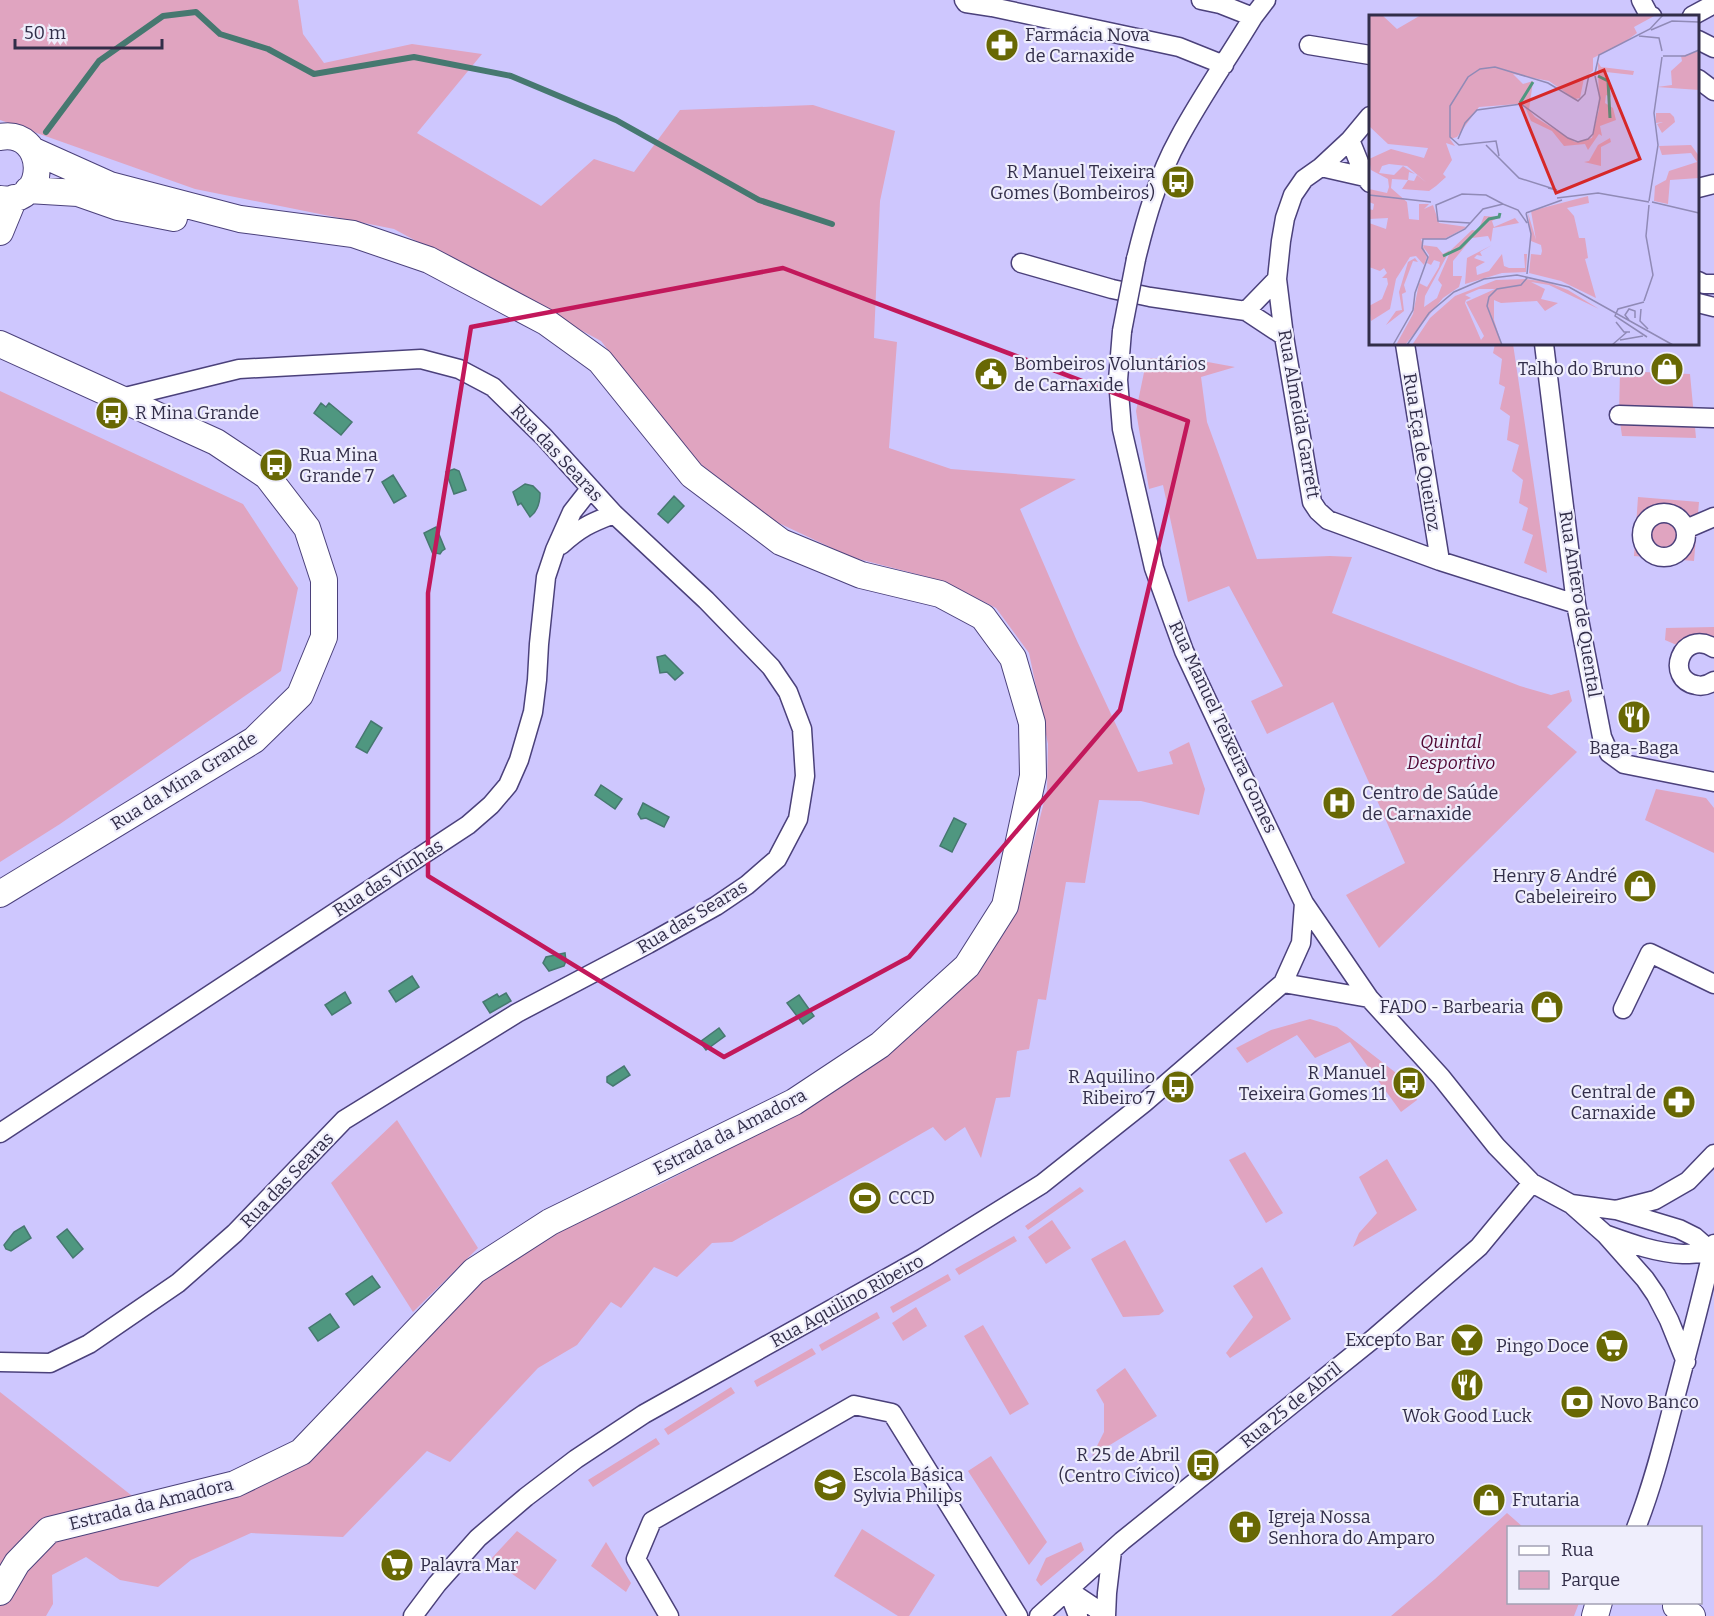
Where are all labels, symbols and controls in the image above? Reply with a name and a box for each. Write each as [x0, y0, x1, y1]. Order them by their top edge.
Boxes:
scale bar [15, 12, 162, 50]
inset map [1369, 15, 1699, 345]
text: 50 m [24, 22, 66, 44]
place label: Farmácia Nova de Carnaxide [1025, 24, 1150, 67]
pharmacy icon: Farmácia Nova de Carnaxide [984, 27, 1020, 63]
place label: R Manuel Teixeira Gomes (Bombeiros) [990, 161, 1155, 204]
bus stop icon: R Manuel Teixeira Gomes (Bombeiros) [1160, 164, 1196, 200]
street label: Rua Almeida Garrett [1273, 328, 1325, 501]
shop icon: Talho do Bruno [1649, 351, 1685, 387]
place label: Bombeiros Voluntários de Carnaxide [1014, 353, 1206, 396]
public building icon: Bombeiros Voluntários de Carnaxide [973, 356, 1009, 392]
place label: Talho do Bruno [1518, 358, 1644, 380]
street label: Rua Eça de Queiroz [1399, 371, 1445, 533]
bus stop icon: R Mina Grande [94, 395, 130, 431]
street label: Rua das Searas [506, 400, 608, 506]
place label: R Mina Grande [135, 402, 259, 424]
place label: Rua Mina Grande 7 [299, 444, 378, 487]
bus stop icon: Rua Mina Grande 7 [258, 447, 294, 483]
street label: Rua Antero de Quental [1554, 509, 1606, 699]
street label: Rua Manuel Teixeira Gomes [1164, 617, 1282, 837]
restaurant icon: Baga-Baga [1616, 699, 1652, 735]
street label: Rua da Mina Grande [107, 727, 261, 835]
park label: Quintal Desportivo [1407, 731, 1495, 774]
place label: Baga-Baga [1589, 737, 1679, 759]
place label: Centro de Saúde de Carnaxide [1362, 782, 1498, 825]
hospital icon: Centro de Saúde de Carnaxide [1321, 785, 1357, 821]
street label: Rua das Vinhas [329, 834, 447, 922]
place label: Henry & André Cabeleireiro [1493, 865, 1617, 908]
shop icon: Henry & André Cabeleireiro [1622, 868, 1658, 904]
street label: Rua das Searas [633, 875, 751, 959]
shop icon: FADO - Barbearia [1529, 989, 1565, 1025]
place label: FADO - Barbearia [1380, 996, 1524, 1018]
place label: R Manuel Teixeira Gomes 11 [1239, 1062, 1387, 1105]
bus stop icon: R Manuel Teixeira Gomes 11 [1391, 1065, 1427, 1101]
place label: R Aquilino Ribeiro 7 [1068, 1066, 1155, 1109]
bus stop icon: R Aquilino Ribeiro 7 [1160, 1069, 1196, 1105]
place label: Central de Carnaxide [1570, 1081, 1656, 1124]
street label: Estrada da Amadora [650, 1084, 810, 1180]
pharmacy icon: Central de Carnaxide [1661, 1084, 1697, 1120]
street label: Rua das Searas [236, 1127, 338, 1233]
sports icon: CCCD [847, 1180, 883, 1216]
place label: CCCD [888, 1187, 935, 1209]
street label: Rua Aquilino Ribeiro [767, 1250, 927, 1352]
bar icon: Excepto Bar [1449, 1322, 1485, 1358]
supermarket icon: Pingo Doce [1594, 1328, 1630, 1364]
place label: Excepto Bar [1345, 1329, 1444, 1351]
place label: Pingo Doce [1496, 1335, 1589, 1357]
street label: Rua 25 de Abril [1236, 1357, 1346, 1453]
restaurant icon: Wok Good Luck [1449, 1367, 1485, 1403]
bank icon: Novo Banco [1559, 1384, 1595, 1420]
place label: Novo Banco [1600, 1391, 1699, 1413]
place label: Wok Good Luck [1402, 1405, 1532, 1427]
place label: R 25 de Abril (Centro Cívico) [1058, 1444, 1180, 1487]
bus stop icon: R 25 de Abril (Centro Cívico) [1185, 1447, 1221, 1483]
place label: Escola Básica Sylvia Philips [853, 1464, 964, 1507]
school or university icon: Escola Básica Sylvia Philips [812, 1467, 848, 1503]
street label: Estrada da Amadora [67, 1473, 236, 1535]
shop icon: Frutaria [1471, 1482, 1507, 1518]
place label: Frutaria [1512, 1489, 1580, 1511]
place label: Igreja Nossa Senhora do Amparo [1268, 1506, 1435, 1549]
church icon: Igreja Nossa Senhora do Amparo [1227, 1509, 1263, 1545]
legend [1507, 1526, 1702, 1604]
text: Rua [1561, 1539, 1594, 1561]
supermarket icon: Palavra Mar [379, 1547, 415, 1583]
place label: Palavra Mar [420, 1554, 518, 1576]
text: Parque [1561, 1569, 1620, 1591]

